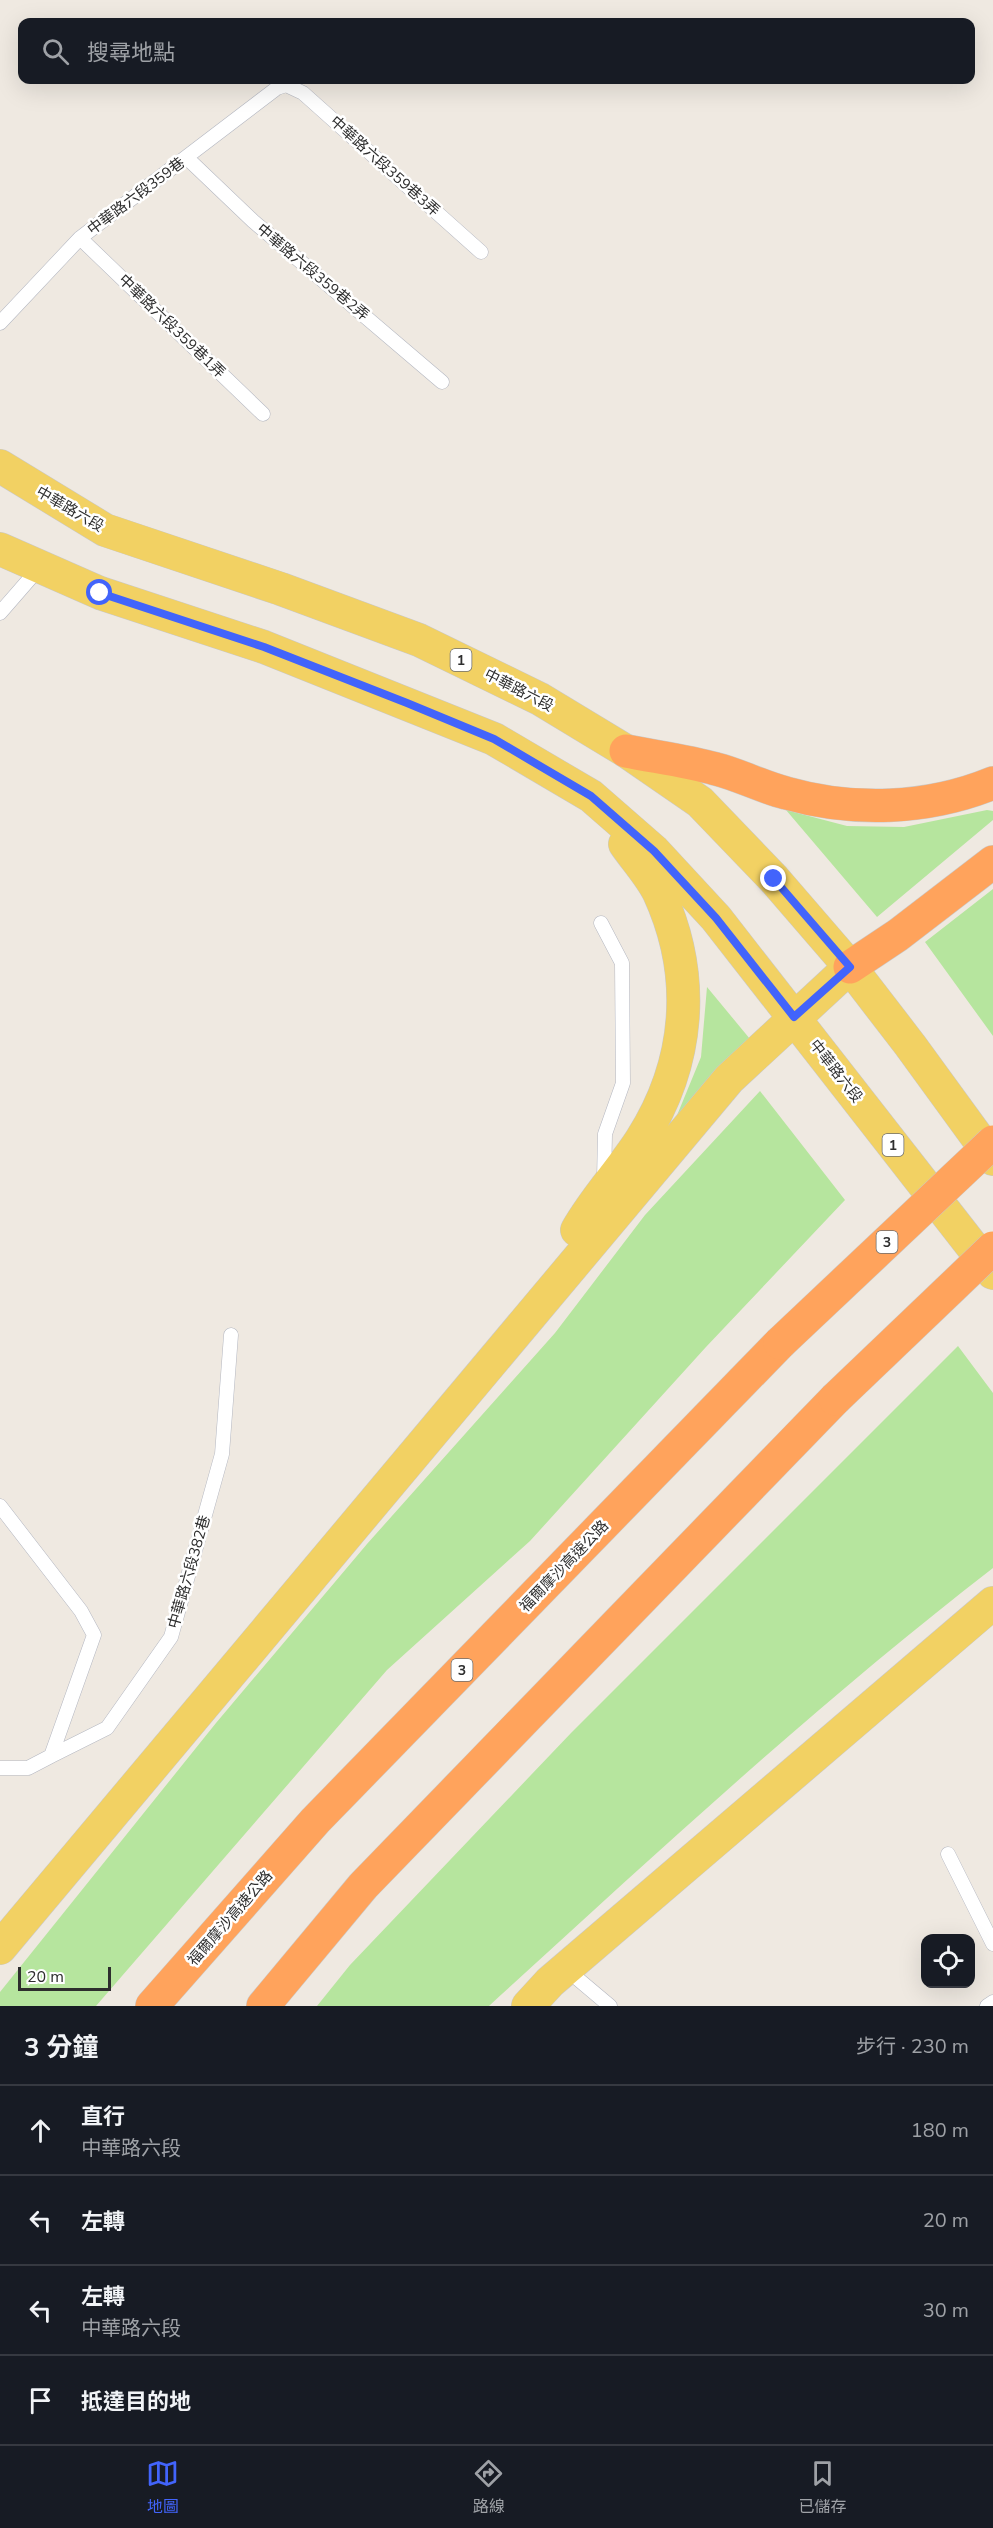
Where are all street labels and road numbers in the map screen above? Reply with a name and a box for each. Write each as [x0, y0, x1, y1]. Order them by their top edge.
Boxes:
street label: 中華路六段359巷3弄 [326, 111, 444, 221]
street label: 中華路六段359巷 [83, 153, 189, 239]
street label: 中華路六段359巷2弄 [253, 219, 373, 325]
street label: 中華路六段359巷1弄 [114, 270, 230, 382]
street label: 中華路六段 [33, 482, 107, 536]
road number: 1 [450, 649, 472, 671]
street label: 中華路六段 [481, 664, 557, 716]
street label: 中華路六段 [805, 1035, 867, 1107]
road number: 1 [882, 1134, 904, 1156]
road number: 3 [876, 1231, 898, 1253]
street label: 中華路六段382巷 [163, 1513, 215, 1631]
street label: 福爾摩沙高速公路 [515, 1516, 613, 1616]
road number: 3 [452, 1659, 472, 1681]
street label: 福爾摩沙高速公路 [183, 1866, 277, 1970]

